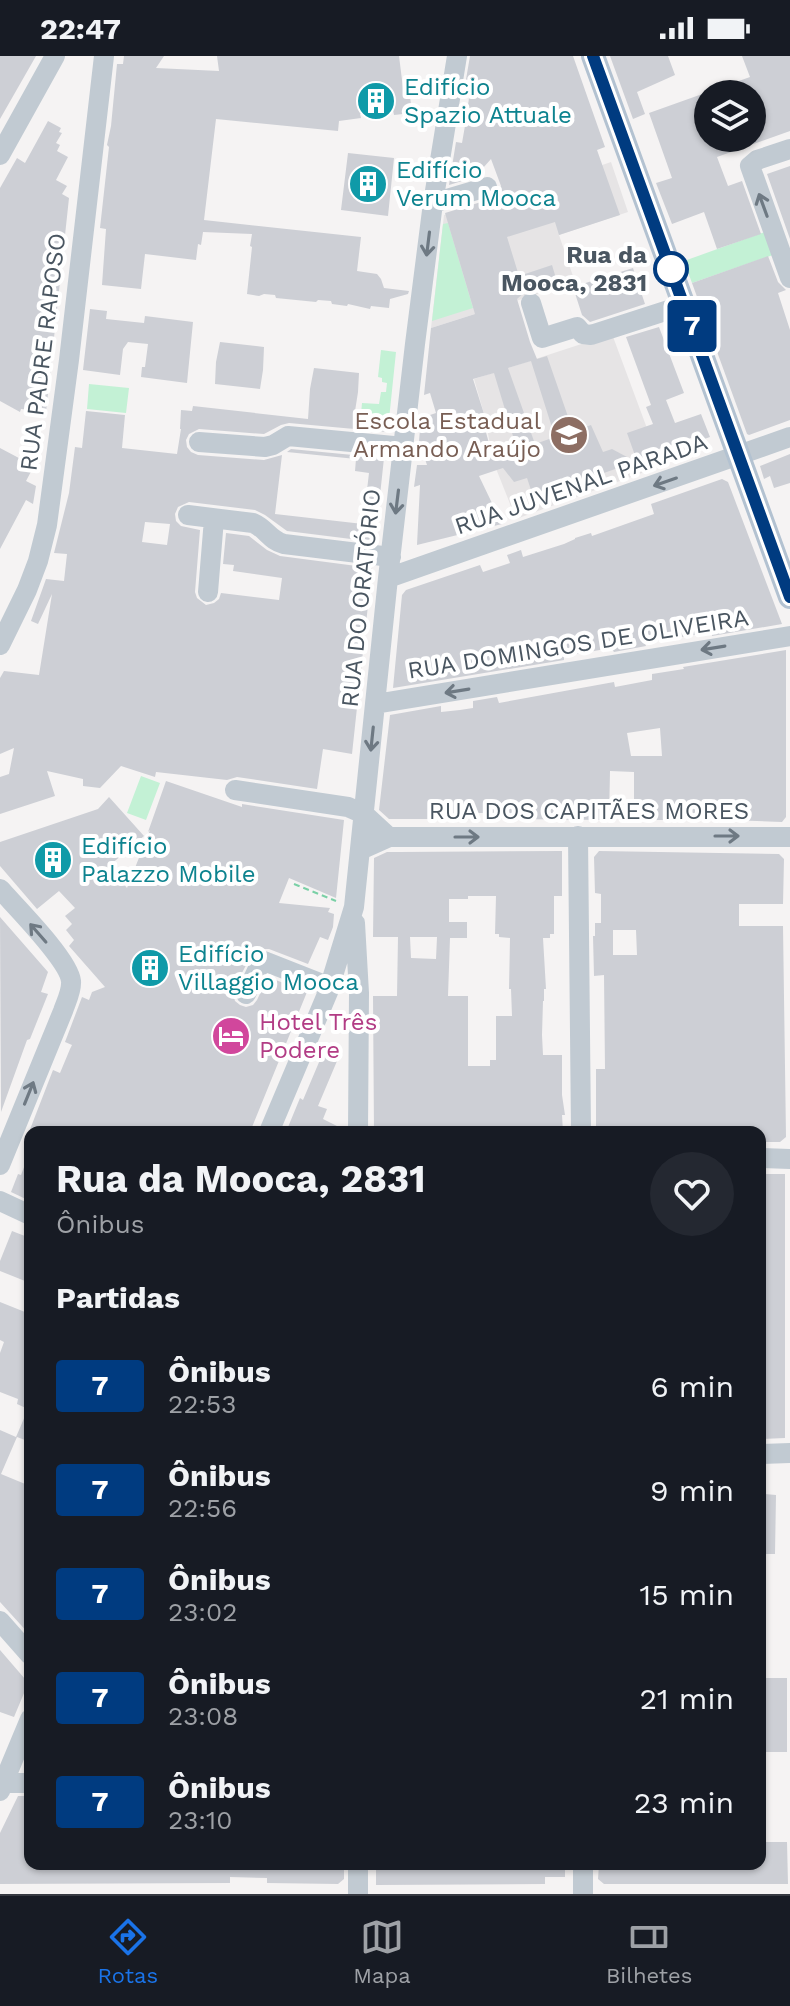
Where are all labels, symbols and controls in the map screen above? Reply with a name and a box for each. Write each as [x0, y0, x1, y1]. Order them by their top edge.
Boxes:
text: 22:47 [40, 11, 121, 46]
place label: Edifício Spazio Attuale [404, 73, 572, 129]
building icon: Edifício Spazio Attuale [355, 80, 397, 122]
map controls [694, 80, 766, 152]
button: layers [694, 80, 766, 152]
place label: Edifício Verum Mooca [396, 156, 556, 212]
building icon: Edifício Verum Mooca [347, 163, 389, 205]
one-way arrow [755, 193, 770, 218]
one-way arrow [420, 231, 435, 256]
street label: RUA PADRE RAPOSO [15, 232, 71, 472]
place label: Rua da Mooca, 2831 [501, 241, 647, 297]
marker: Rua da Mooca, 2831 [654, 252, 688, 286]
line badge: 7 [666, 300, 718, 352]
text: 7 [683, 309, 701, 342]
place label: Escola Estadual Armando Araújo [353, 407, 542, 463]
school or university icon: Escola Estadual Armando Araújo [548, 414, 590, 456]
street label: RUA JUVENAL PARADA [451, 428, 711, 540]
one-way arrow [653, 475, 678, 490]
street label: RUA DO ORATÓRIO [336, 487, 386, 709]
one-way arrow [389, 489, 404, 514]
street label: RUA DOMINGOS DE OLIVEIRA [406, 603, 751, 685]
one-way arrow [701, 641, 726, 656]
one-way arrow [444, 684, 470, 699]
one-way arrow [364, 725, 379, 752]
street label: RUA DOS CAPITÃES MORES [429, 797, 749, 825]
one-way arrow [713, 828, 740, 844]
one-way arrow [453, 829, 480, 845]
place label: Edifício Palazzo Mobile [81, 832, 256, 888]
building icon: Edifício Palazzo Mobile [32, 839, 74, 881]
one-way arrow [29, 923, 47, 943]
place label: Edifício Villaggio Mooca [178, 940, 359, 996]
building icon: Edifício Villaggio Mooca [129, 947, 171, 989]
place label: Hotel Três Podere [259, 1008, 377, 1064]
hotel icon: Hotel Três Podere [210, 1015, 252, 1057]
one-way arrow [23, 1081, 38, 1106]
button: heart [650, 1152, 734, 1236]
text: Rua da Mooca, 2831 [56, 1157, 426, 1201]
text: Ônibus [56, 1209, 144, 1239]
text: Partidas [56, 1280, 180, 1315]
text: Ônibus [168, 1354, 271, 1389]
text: 7 [91, 1369, 109, 1402]
text: 6 min [650, 1369, 734, 1404]
text: 22:53 [168, 1389, 236, 1419]
text: Ônibus [168, 1458, 271, 1493]
text: 7 [91, 1473, 109, 1506]
text: 9 min [650, 1473, 734, 1508]
text: 22:56 [168, 1493, 237, 1523]
text: Ônibus [168, 1562, 271, 1597]
text: 7 [91, 1577, 109, 1610]
text: 15 min [639, 1577, 734, 1612]
text: 23:02 [168, 1597, 237, 1627]
text: Ônibus [168, 1666, 271, 1701]
text: 7 [91, 1681, 109, 1714]
text: 21 min [639, 1681, 734, 1716]
text: 23:08 [168, 1701, 238, 1731]
text: Ônibus [168, 1770, 271, 1805]
text: 7 [91, 1785, 109, 1818]
text: 23 min [634, 1785, 734, 1820]
text: 23:10 [168, 1805, 232, 1835]
tab: Rotas [98, 1915, 158, 1988]
tab: Mapa [353, 1915, 411, 1988]
tab: Bilhetes [606, 1915, 692, 1988]

